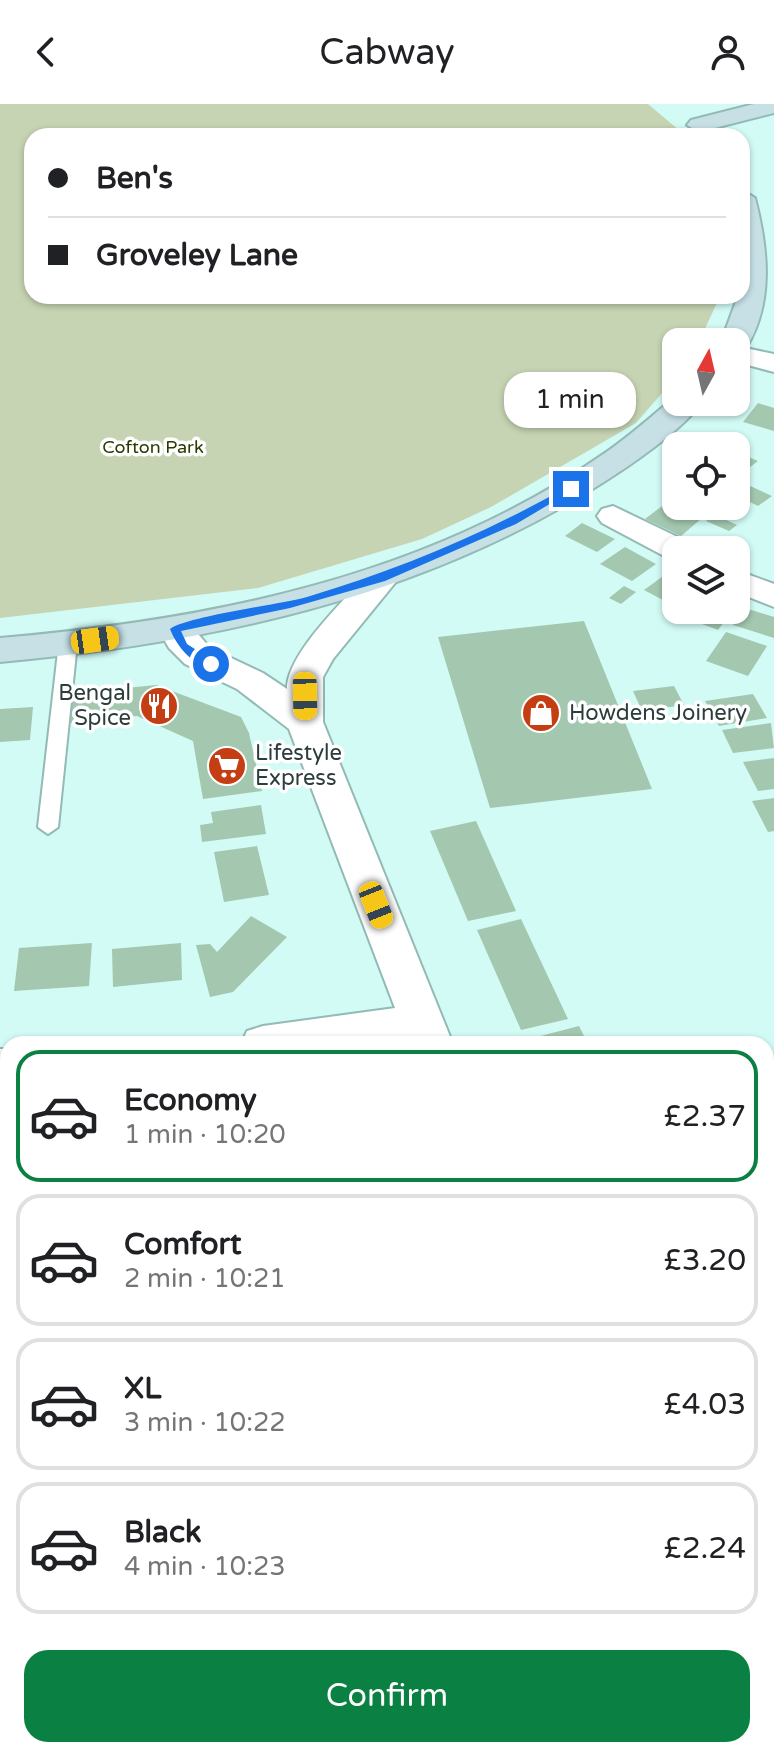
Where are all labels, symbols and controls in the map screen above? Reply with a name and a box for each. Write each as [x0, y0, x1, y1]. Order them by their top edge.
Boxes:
icon: back [24, 30, 68, 74]
icon: person [706, 30, 750, 74]
text: Cabway [319, 31, 455, 74]
text: Ben's [96, 160, 173, 197]
text: Groveley Lane [96, 237, 298, 274]
north arrow [662, 328, 750, 416]
map controls [662, 328, 750, 624]
callout: 1 min [505, 373, 637, 429]
text: 1 min [535, 384, 605, 415]
button: locate [662, 432, 750, 520]
park label: Cofton Park [102, 436, 204, 458]
route end [553, 471, 589, 507]
button: layers [662, 536, 750, 624]
car [70, 625, 120, 655]
route start [193, 646, 229, 682]
car [293, 672, 317, 720]
place label: Bengal Spice [58, 680, 131, 731]
restaurant icon: Bengal Spice [138, 685, 180, 727]
shop icon: Howdens Joinery [520, 692, 562, 734]
place label: Howdens Joinery [569, 700, 747, 726]
place label: Lifestyle Express [255, 740, 342, 791]
supermarket icon: Lifestyle Express [206, 745, 248, 787]
car [356, 878, 396, 932]
icon: car [28, 1080, 100, 1152]
text: Economy [124, 1082, 257, 1119]
text: £2.37 [664, 1098, 746, 1135]
text: 1 min · 10:20 [124, 1119, 286, 1150]
icon: car [28, 1224, 100, 1296]
text: Comfort [124, 1226, 242, 1263]
text: £3.20 [664, 1242, 746, 1279]
text: 2 min · 10:21 [124, 1263, 286, 1294]
icon: car [28, 1368, 100, 1440]
text: XL [124, 1370, 161, 1407]
text: £4.03 [664, 1386, 746, 1423]
text: 3 min · 10:22 [124, 1407, 286, 1438]
icon: car [28, 1512, 100, 1584]
text: Black [124, 1514, 201, 1551]
text: £2.24 [664, 1530, 746, 1567]
text: 4 min · 10:23 [124, 1551, 286, 1582]
button: Confirm [24, 1650, 750, 1742]

